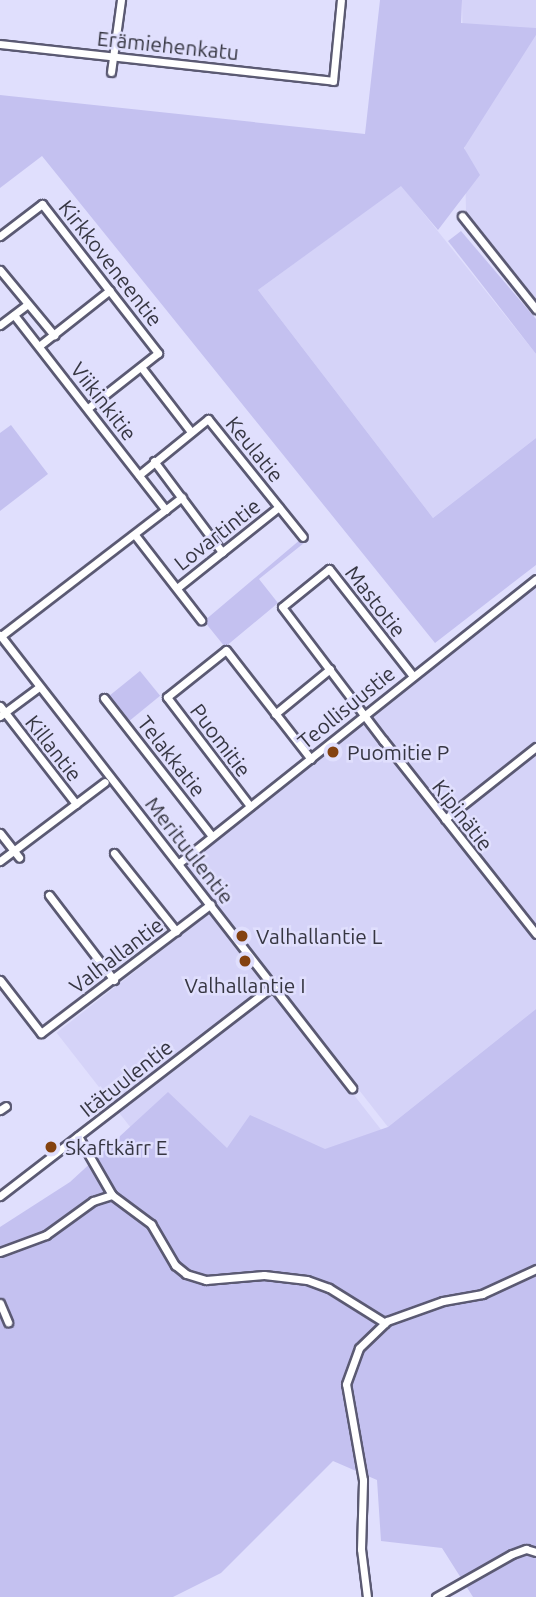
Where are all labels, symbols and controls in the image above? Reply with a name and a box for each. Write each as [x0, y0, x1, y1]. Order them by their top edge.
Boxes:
street label: Erämiehenkatu [96, 25, 240, 65]
street label: Kirkkoveneentie [54, 195, 168, 331]
street label: Viikinkitie [66, 357, 142, 445]
street label: Keulatie [221, 411, 289, 487]
street label: Lovartintie [169, 493, 265, 575]
street label: Mastotie [340, 560, 412, 642]
street label: Teollisuustie [292, 660, 400, 754]
street label: Puomitie [185, 698, 257, 782]
street label: Killantie [20, 710, 88, 786]
street label: Telakkatie [133, 711, 211, 801]
place label: Puomitie P [347, 739, 449, 765]
marker: Puomitie P [325, 744, 341, 760]
street label: Kipinätie [427, 774, 499, 856]
street label: Merituulentie [140, 791, 240, 909]
street label: Valhallantie [64, 912, 168, 998]
place label: Valhallantie L [256, 923, 382, 949]
marker: Valhallantie L [234, 928, 250, 944]
marker: Valhallantie I [237, 953, 253, 969]
place label: Valhallantie I [184, 972, 306, 998]
street label: Itätuulentie [75, 1034, 177, 1122]
place label: Skaftkärr E [65, 1134, 168, 1160]
marker: Skaftkärr E [43, 1139, 59, 1155]

